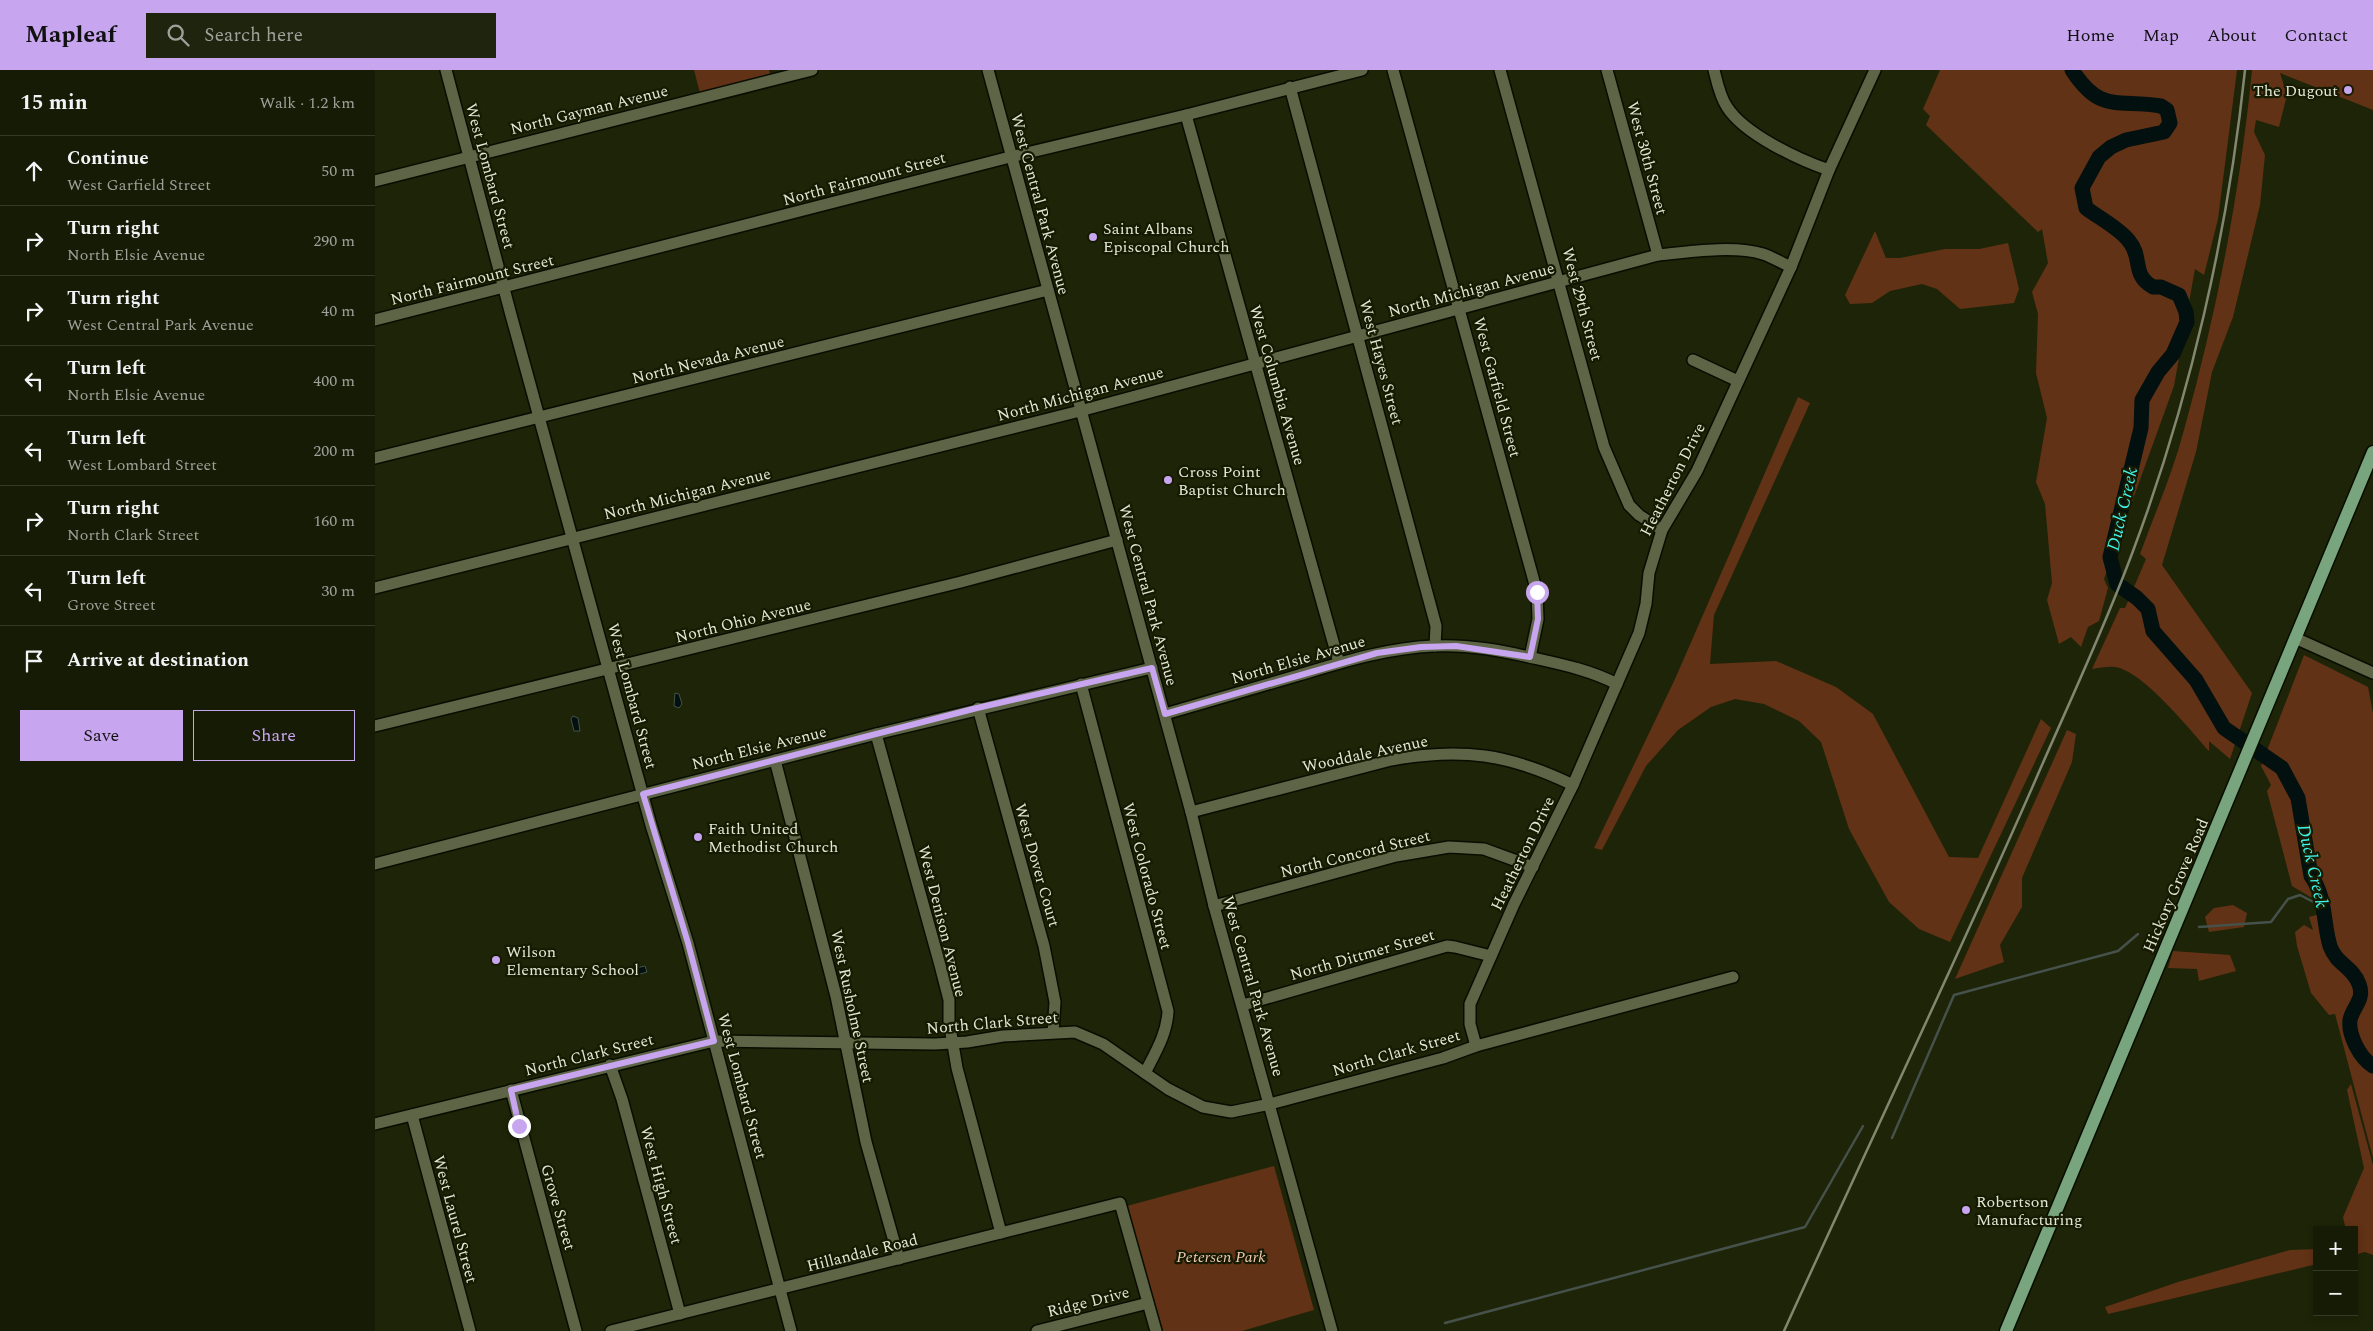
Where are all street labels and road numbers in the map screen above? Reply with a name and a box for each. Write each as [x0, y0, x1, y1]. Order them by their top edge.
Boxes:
street label: North Gayman Avenue [508, 79, 671, 141]
street label: West 30th Street [1620, 99, 1674, 218]
street label: West Lombard Street [459, 101, 521, 252]
street label: West Central Park Avenue [1004, 111, 1076, 298]
street label: North Fairmount Street [780, 146, 949, 212]
street label: West 29th Street [1555, 245, 1609, 364]
street label: North Fairmount Street [388, 248, 557, 312]
street label: North Michigan Avenue [1385, 256, 1557, 324]
street label: West Hayes Street [1353, 297, 1409, 428]
street label: West Columbia Avenue [1243, 302, 1311, 468]
street label: West Garfield Street [1467, 315, 1527, 460]
street label: North Nevada Avenue [629, 329, 787, 391]
street label: North Michigan Avenue [994, 360, 1166, 428]
street label: Heatherton Drive [1634, 419, 1712, 540]
street label: North Michigan Avenue [601, 462, 773, 526]
street label: West Central Park Avenue [1112, 502, 1184, 689]
street label: North Ohio Avenue [673, 592, 814, 649]
street label: West Lombard Street [601, 621, 663, 772]
street label: North Elsie Avenue [1228, 629, 1368, 691]
street label: North Elsie Avenue [689, 720, 829, 776]
street label: Wooddale Avenue [1300, 729, 1430, 779]
street label: Heatherton Drive [1485, 792, 1561, 915]
street label: West Colorado Street [1116, 800, 1178, 953]
street label: West Dover Court [1008, 801, 1066, 930]
street label: Hickory Grove Road [2137, 815, 2215, 956]
street label: North Concord Street [1278, 824, 1433, 884]
street label: West Denison Avenue [912, 843, 972, 1000]
street label: West Central Park Avenue [1216, 893, 1290, 1079]
street label: North Dittmer Street [1287, 923, 1438, 987]
street label: West Rusholme Street [824, 927, 880, 1085]
street label: North Clark Street [925, 1005, 1059, 1041]
street label: West Lombard Street [711, 1011, 773, 1162]
street label: North Clark Street [1329, 1023, 1463, 1083]
street label: North Clark Street [522, 1027, 657, 1083]
street label: West High Street [634, 1124, 688, 1247]
street label: West Laurel Street [426, 1153, 484, 1286]
street label: Grove Street [534, 1161, 582, 1254]
street label: Hillandale Road [804, 1228, 920, 1278]
street label: Ridge Drive [1045, 1280, 1132, 1324]

